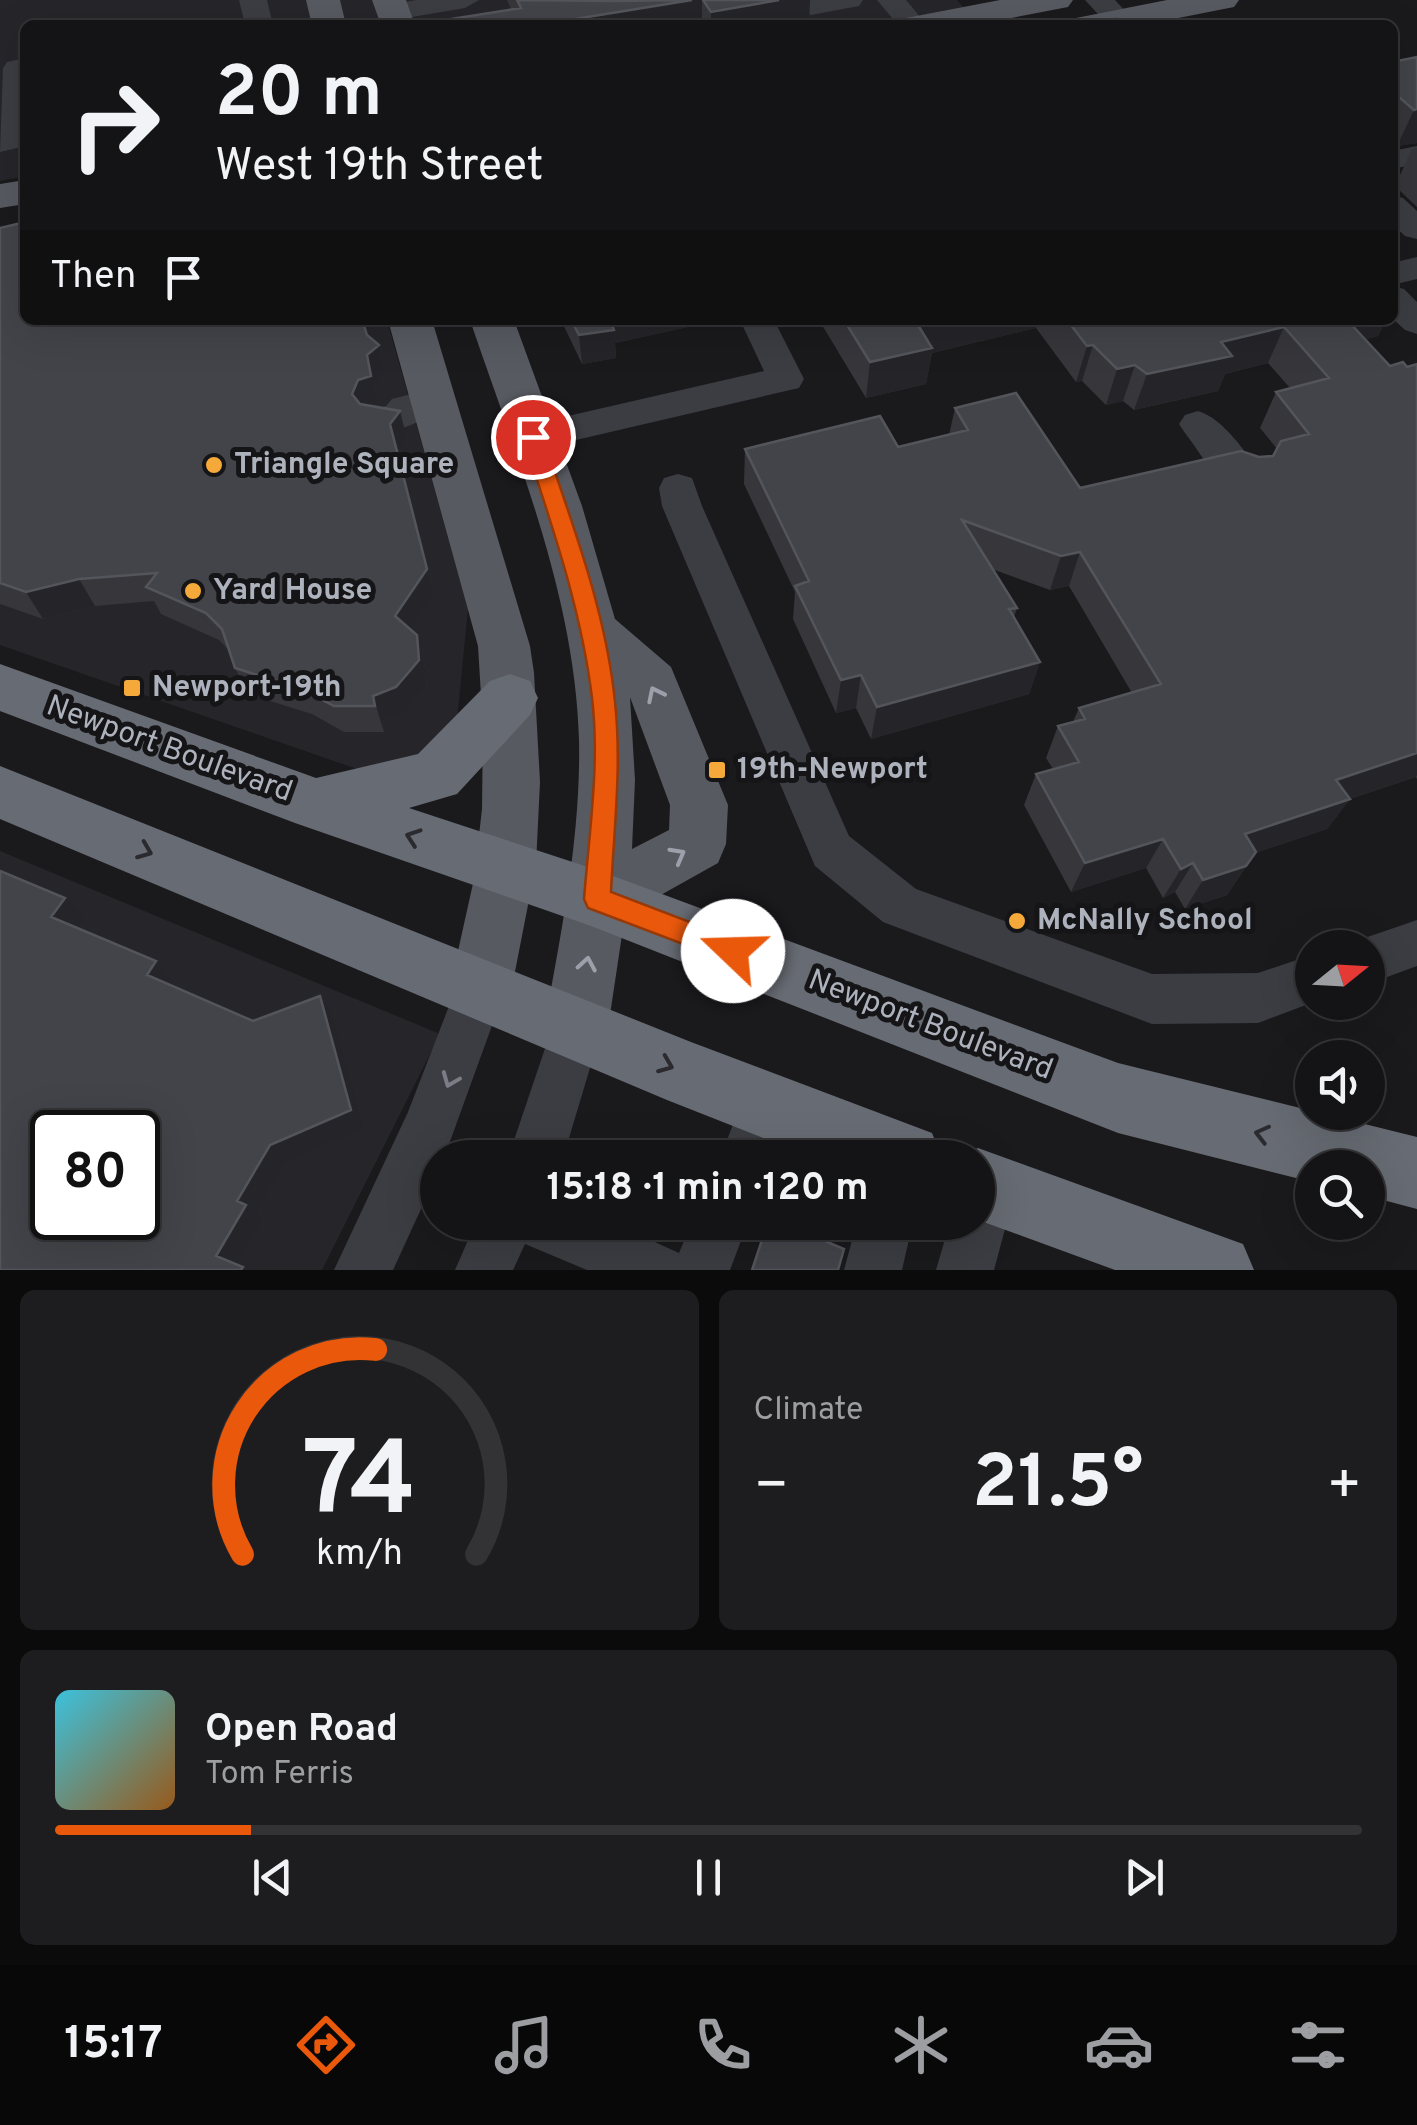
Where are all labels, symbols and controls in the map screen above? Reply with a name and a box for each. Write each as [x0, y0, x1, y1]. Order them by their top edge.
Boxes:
text: 20 m [215, 52, 383, 141]
icon: right [50, 60, 180, 190]
text: West 19th Street [215, 139, 543, 196]
icon: arrive [156, 250, 211, 305]
text: Then [50, 253, 136, 302]
pin [491, 395, 576, 480]
icon: arrive [506, 410, 561, 465]
place label: Triangle Square [234, 447, 454, 484]
marker: Triangle Square [203, 454, 225, 476]
place label: Yard House [213, 573, 372, 610]
marker: Yard House [182, 580, 204, 602]
place label: Newport-19th [152, 670, 342, 707]
marker: Newport-19th [121, 677, 143, 699]
one-way arrow [648, 686, 667, 704]
street label: Newport Boulevard [41, 688, 297, 812]
place label: 19th-Newport [737, 752, 928, 789]
marker: 19th-Newport [706, 759, 728, 781]
one-way arrow [406, 829, 423, 849]
one-way arrow [135, 839, 153, 859]
one-way arrow [667, 848, 685, 867]
position arrow [681, 899, 785, 1003]
place label: McNally School [1037, 903, 1253, 940]
marker: McNally School [1006, 910, 1028, 932]
north arrow [1295, 930, 1385, 1020]
map controls [1295, 930, 1385, 1240]
one-way arrow [575, 956, 596, 972]
street label: Newport Boulevard [803, 962, 1057, 1090]
button: sound [1295, 1040, 1385, 1130]
one-way arrow [656, 1054, 674, 1074]
one-way arrow [442, 1070, 462, 1087]
speed limit sign: 80 [30, 1110, 160, 1240]
one-way arrow [1254, 1125, 1271, 1146]
button: search [1295, 1150, 1385, 1240]
text: 15:18 · 1 min · 120 m [546, 1165, 869, 1214]
text: Climate [754, 1391, 863, 1431]
text: 74 [302, 1420, 416, 1552]
text: 21.5° [972, 1439, 1143, 1534]
text: − [754, 1453, 789, 1523]
text: + [1327, 1453, 1362, 1523]
text: km/h [316, 1532, 403, 1578]
text: Open Road [205, 1706, 398, 1755]
text: Tom Ferris [205, 1755, 354, 1795]
icon: previous [245, 1850, 300, 1905]
icon: pause [681, 1850, 736, 1905]
icon: next [1117, 1850, 1172, 1905]
icon: directions [291, 2010, 361, 2080]
icon: music [489, 2010, 559, 2080]
icon: phone [688, 2010, 758, 2080]
icon: climate [886, 2010, 956, 2080]
icon: car [1084, 2010, 1154, 2080]
icon: filters [1283, 2010, 1353, 2080]
text: 15:17 [64, 2017, 163, 2074]

